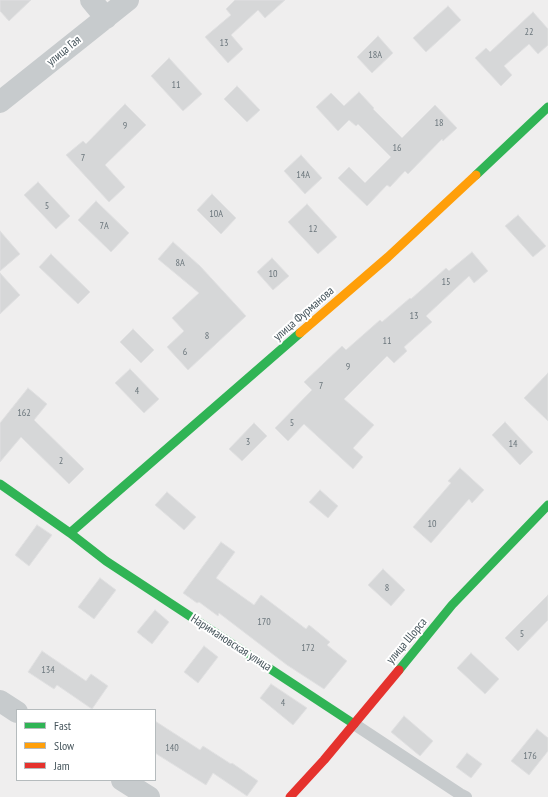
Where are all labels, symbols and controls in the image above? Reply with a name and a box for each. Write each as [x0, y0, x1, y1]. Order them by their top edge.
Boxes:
house number: 22 [525, 26, 533, 38]
street label: улица Гая [44, 33, 84, 69]
house number: 13 [220, 37, 228, 49]
house number: 18А [368, 49, 382, 61]
house number: 11 [172, 79, 180, 91]
house number: 18 [435, 117, 443, 129]
house number: 9 [123, 120, 127, 132]
house number: 16 [393, 142, 401, 154]
house number: 7 [81, 152, 85, 164]
house number: 14А [296, 169, 310, 181]
house number: 5 [45, 200, 49, 212]
house number: 10А [209, 208, 223, 220]
house number: 7А [99, 220, 109, 232]
house number: 12 [309, 223, 317, 235]
house number: 8А [175, 257, 185, 269]
house number: 10 [269, 268, 277, 280]
house number: 15 [442, 276, 450, 288]
street label: улица Фурманова [271, 284, 337, 344]
house number: 13 [410, 310, 418, 322]
house number: 8 [205, 330, 209, 342]
house number: 11 [383, 335, 391, 347]
house number: 6 [183, 346, 187, 358]
house number: 9 [346, 361, 350, 373]
house number: 7 [319, 380, 323, 392]
house number: 4 [135, 385, 139, 397]
house number: 162 [17, 407, 31, 419]
house number: 5 [290, 417, 294, 429]
house number: 3 [246, 436, 250, 448]
house number: 14 [509, 438, 517, 450]
house number: 2 [59, 455, 63, 467]
house number: 10 [428, 518, 436, 530]
house number: 8 [385, 582, 389, 594]
street label: Наримановская улица [188, 611, 274, 675]
street label: улица Щорса [384, 615, 430, 667]
house number: 170 [257, 616, 271, 628]
house number: 5 [520, 628, 524, 640]
house number: 172 [301, 642, 315, 654]
house number: 134 [41, 664, 55, 676]
house number: 4 [281, 697, 285, 709]
legend [16, 709, 156, 781]
text: Fast [54, 718, 71, 733]
text: Slow [54, 738, 74, 753]
house number: 140 [165, 742, 179, 754]
house number: 176 [523, 750, 537, 762]
text: Jam [54, 758, 70, 773]

